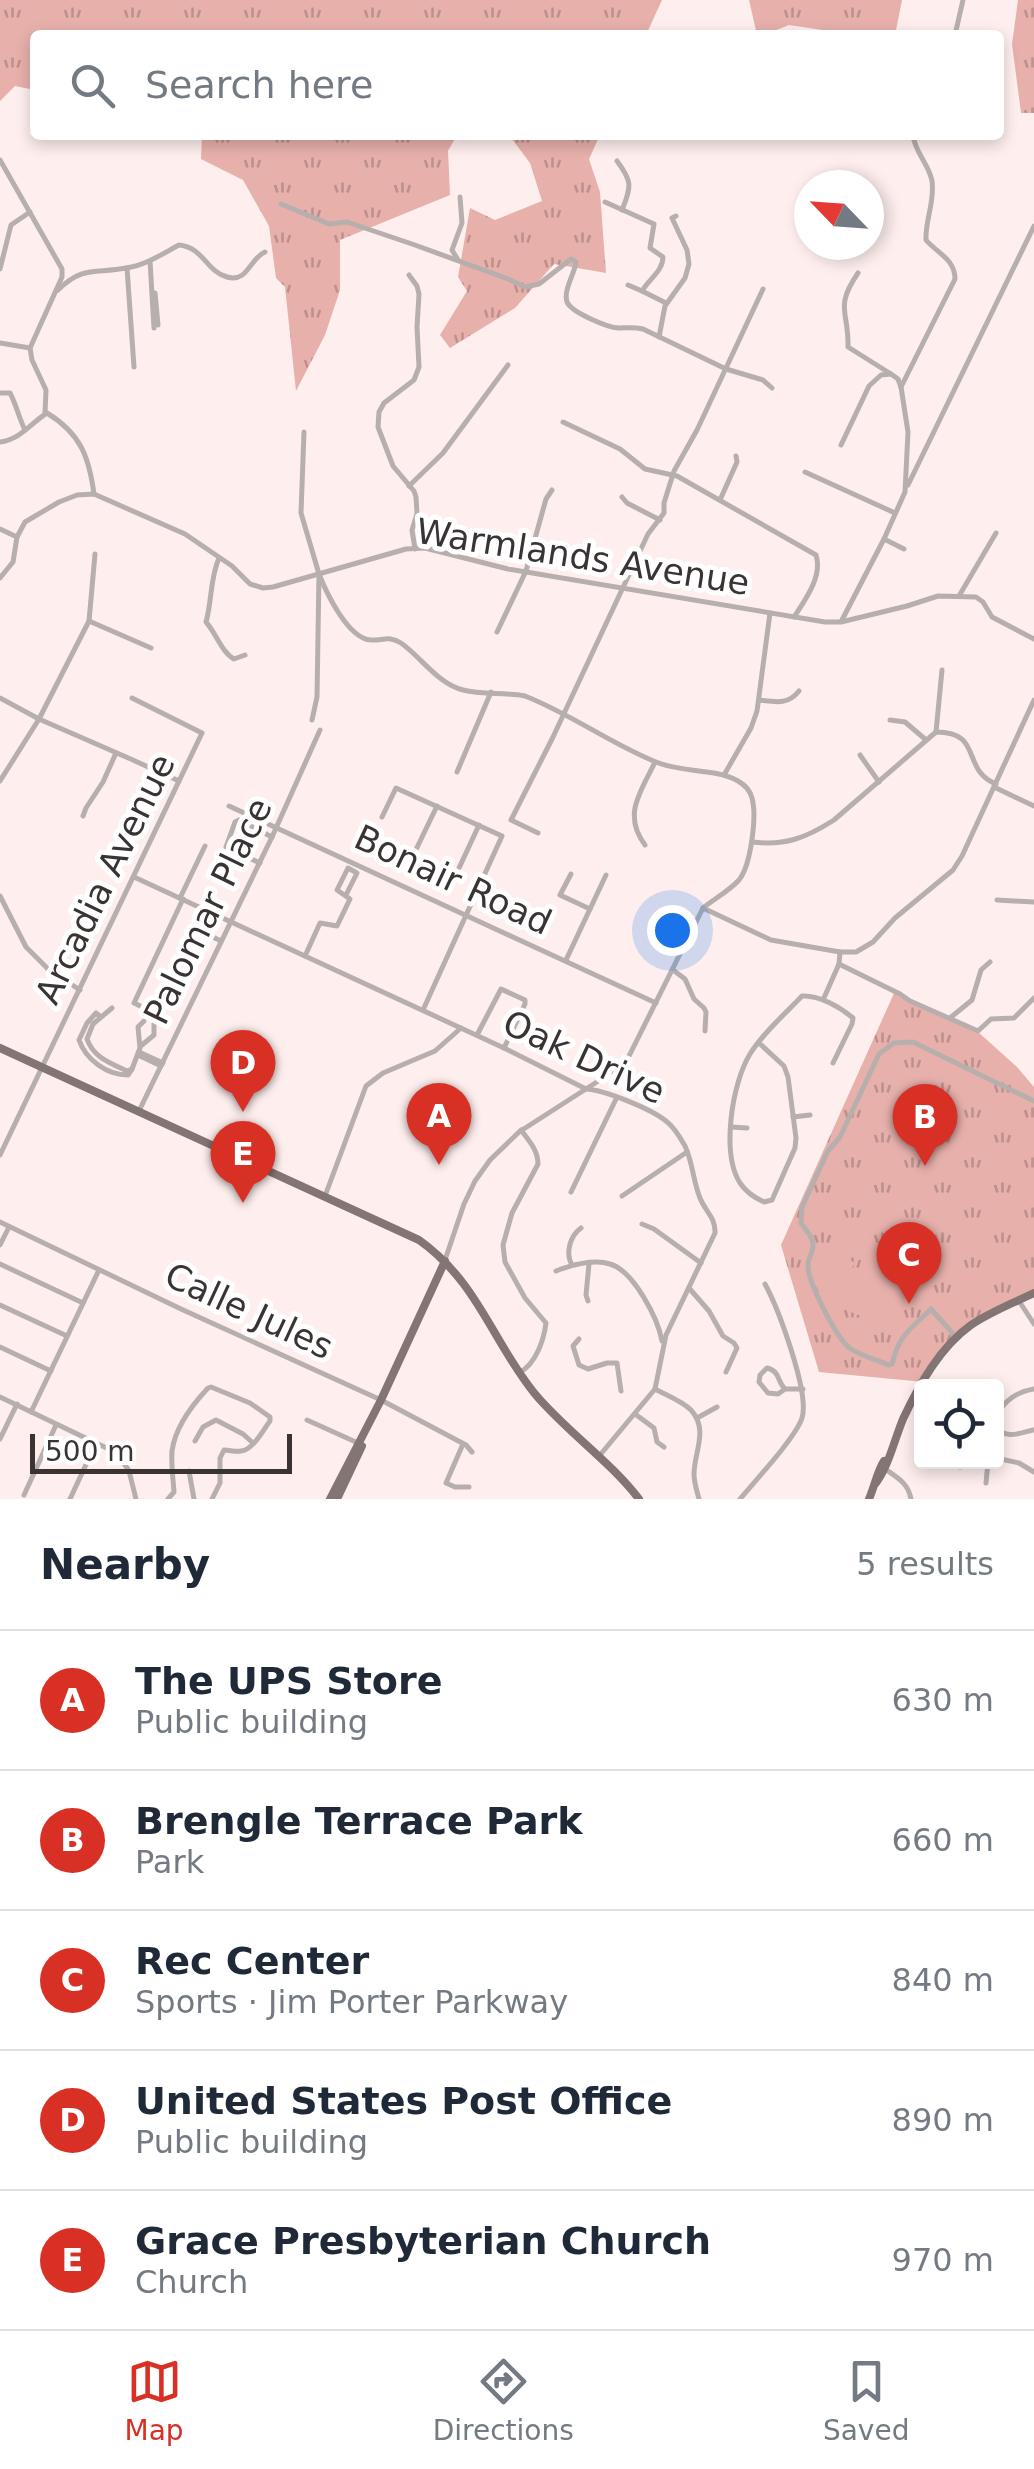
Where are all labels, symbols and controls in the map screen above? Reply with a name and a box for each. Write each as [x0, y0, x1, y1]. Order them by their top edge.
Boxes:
search box [30, 30, 1004, 140]
icon: search [65, 58, 120, 113]
text: Search here [145, 63, 373, 107]
north arrow [794, 170, 884, 260]
street label: Warmlands Avenue [414, 511, 752, 603]
street label: Arcadia Avenue [27, 748, 183, 1010]
street label: Palomar Place [136, 792, 280, 1030]
street label: Bonair Road [348, 817, 558, 943]
your location [647, 905, 698, 956]
street label: Oak Drive [497, 1002, 671, 1112]
pin: D [210, 1030, 276, 1112]
pin: A [406, 1082, 472, 1165]
pin: B [892, 1084, 958, 1166]
pin: E [210, 1120, 276, 1203]
pin: C [876, 1222, 942, 1304]
street label: Calle Jules [159, 1255, 339, 1367]
map controls [914, 1379, 1004, 1469]
button: locate [914, 1379, 1004, 1469]
scale bar [30, 1429, 292, 1474]
text: 500 m [45, 1435, 135, 1468]
text: Nearby [40, 1540, 210, 1589]
text: 5 results [856, 1545, 994, 1583]
text: The UPS Store [135, 1659, 442, 1703]
text: A [60, 1681, 85, 1719]
text: 630 m [892, 1681, 994, 1719]
text: Public building [135, 1703, 368, 1741]
text: Brengle Terrace Park [135, 1799, 583, 1843]
text: B [60, 1821, 85, 1859]
text: 660 m [892, 1821, 994, 1859]
text: Park [135, 1843, 204, 1881]
text: Rec Center [135, 1939, 369, 1983]
text: C [61, 1961, 84, 1999]
text: 840 m [892, 1961, 994, 1999]
text: Sports · Jim Porter Parkway [135, 1983, 568, 2021]
text: United States Post Office [135, 2079, 672, 2123]
text: D [59, 2101, 86, 2139]
text: 890 m [892, 2101, 994, 2139]
text: Public building [135, 2123, 368, 2161]
text: Grace Presbyterian Church [135, 2219, 711, 2263]
text: E [62, 2241, 83, 2279]
text: 970 m [892, 2241, 994, 2279]
text: Church [135, 2263, 248, 2301]
tab: Map [125, 2354, 184, 2447]
tab: Directions [433, 2354, 574, 2447]
tab: Saved [823, 2354, 909, 2447]

